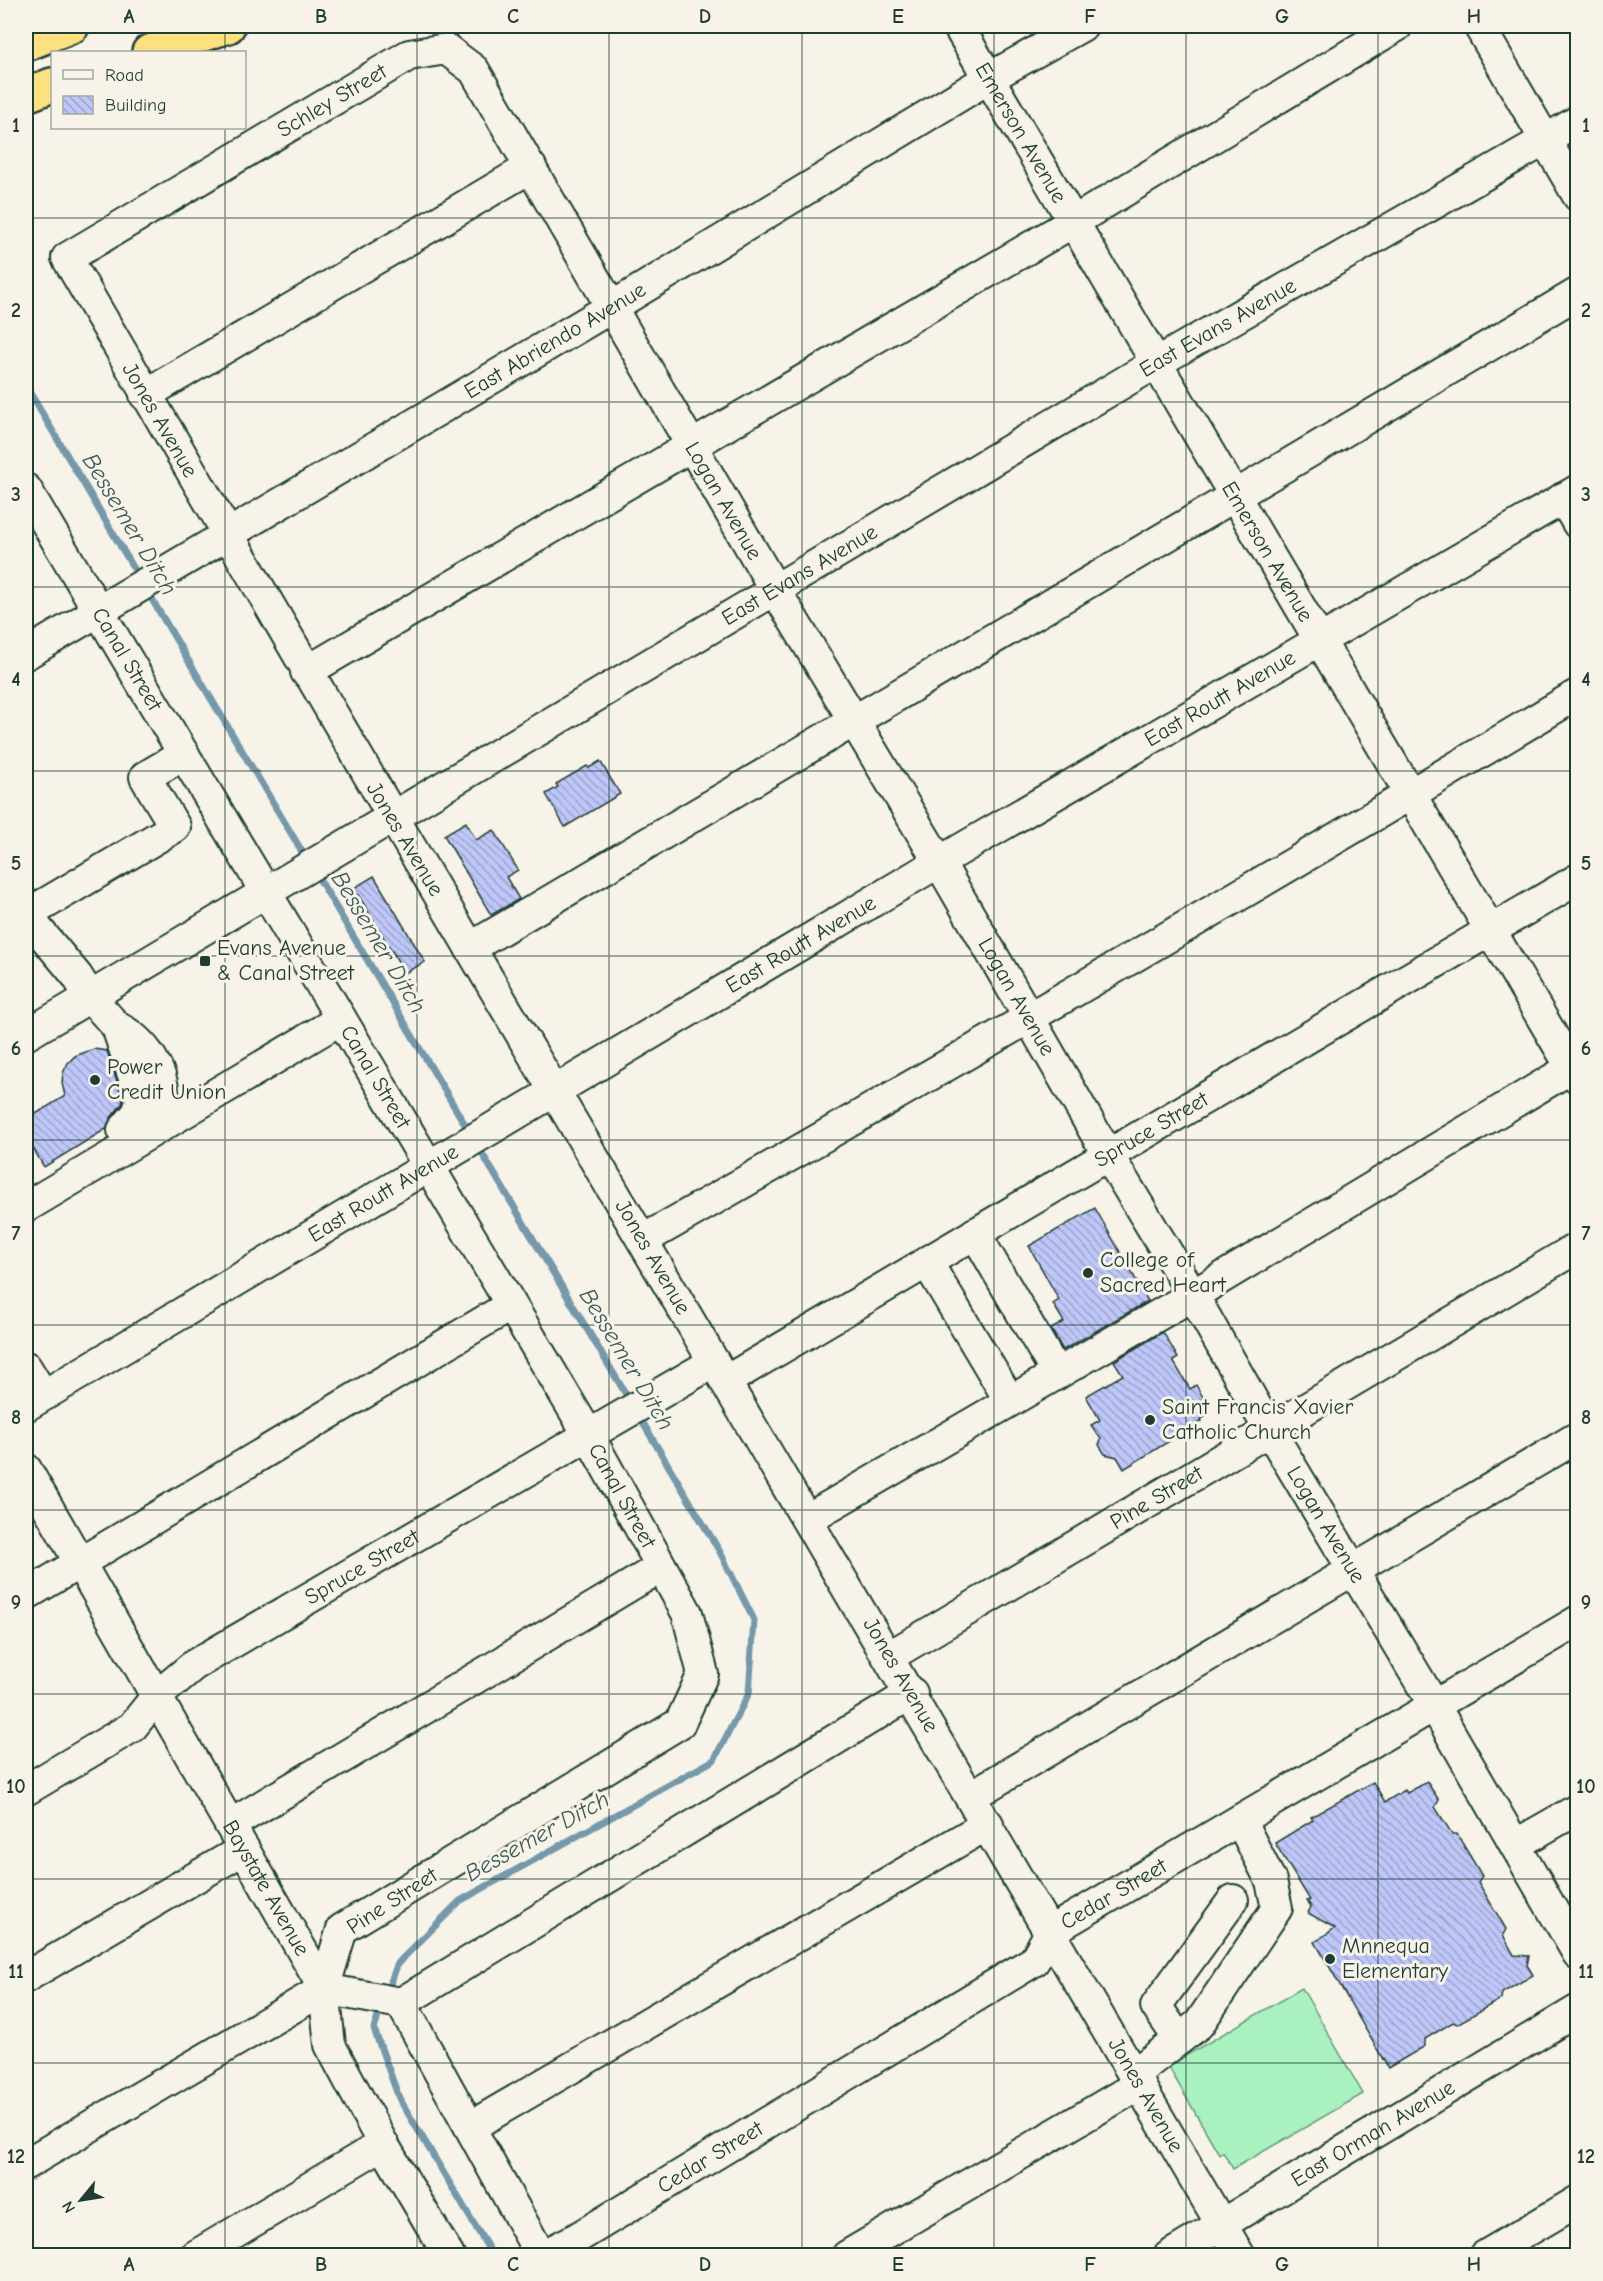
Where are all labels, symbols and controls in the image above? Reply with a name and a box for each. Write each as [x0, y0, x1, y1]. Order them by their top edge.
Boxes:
text: A [123, 5, 135, 28]
text: B [315, 5, 327, 28]
text: C [507, 5, 519, 28]
text: D [699, 5, 711, 28]
text: E [892, 5, 904, 28]
text: F [1084, 5, 1096, 28]
text: G [1275, 5, 1289, 28]
text: H [1467, 5, 1481, 28]
legend [51, 51, 246, 129]
street label: Schley Street [273, 58, 392, 143]
street label: Emerson Avenue [969, 58, 1072, 208]
text: Road [105, 65, 144, 86]
text: Building [105, 95, 167, 116]
text: 1 [12, 114, 20, 137]
text: 1 [1582, 114, 1590, 137]
street label: East Evans Avenue [1135, 272, 1301, 383]
street label: East Abriendo Avenue [460, 277, 651, 404]
text: 2 [11, 299, 21, 322]
text: 2 [1581, 299, 1591, 322]
street label: Jones Avenue [117, 358, 203, 482]
street label: Logan Avenue [679, 437, 768, 564]
water label: Bessemer Ditch [77, 448, 183, 600]
street label: Emerson Avenue [1216, 477, 1319, 627]
text: 3 [11, 483, 21, 506]
text: 3 [1581, 483, 1591, 506]
street label: East Evans Avenue [717, 519, 882, 631]
street label: Canal Street [86, 603, 168, 716]
street label: East Routt Avenue [1140, 644, 1300, 752]
text: 4 [11, 668, 21, 691]
text: 4 [1581, 668, 1591, 691]
street label: Jones Avenue [361, 777, 449, 901]
text: 5 [11, 852, 21, 875]
text: 5 [1581, 852, 1591, 875]
water label: Bessemer Ditch [326, 866, 432, 1018]
street label: East Routt Avenue [721, 890, 881, 999]
street label: Logan Avenue [972, 933, 1061, 1060]
place label: Evans Avenue & Canal Street [217, 935, 355, 986]
marker: Evans Avenue & Canal Street [198, 954, 212, 968]
street label: Canal Street [335, 1021, 417, 1134]
text: 6 [11, 1037, 21, 1060]
text: 6 [1581, 1037, 1591, 1060]
place label: Power Credit Union [107, 1054, 226, 1105]
marker: Power Credit Union [88, 1073, 102, 1087]
street label: Spruce Street [1089, 1086, 1214, 1173]
street label: East Routt Avenue [304, 1138, 463, 1248]
street label: Jones Avenue [610, 1195, 696, 1319]
text: 7 [12, 1222, 21, 1245]
text: 7 [1582, 1222, 1591, 1245]
place label: College of Sacred Heart [1100, 1247, 1226, 1298]
marker: College of Sacred Heart [1081, 1266, 1095, 1280]
water label: Bessemer Ditch [574, 1283, 680, 1435]
place label: Saint Francis Xavier Catholic Church [1162, 1394, 1354, 1445]
text: 8 [11, 1406, 21, 1429]
text: 8 [1581, 1406, 1591, 1429]
marker: Saint Francis Xavier Catholic Church [1143, 1413, 1157, 1427]
street label: Canal Street [583, 1439, 662, 1553]
street label: Pine Street [1106, 1460, 1208, 1535]
street label: Logan Avenue [1281, 1461, 1371, 1588]
street label: Spruce Street [300, 1523, 425, 1610]
text: 9 [11, 1591, 21, 1614]
text: 9 [1581, 1591, 1591, 1614]
street label: Jones Avenue [858, 1613, 944, 1737]
text: 10 [6, 1775, 26, 1798]
text: 10 [1576, 1775, 1596, 1798]
water label: Bessemer Ditch [460, 1785, 614, 1887]
street label: Baystate Avenue [217, 1816, 315, 1961]
street label: Cedar Street [1056, 1852, 1172, 1935]
street label: Pine Street [342, 1862, 443, 1940]
place label: Mnnequa Elementary [1342, 1933, 1448, 1984]
marker: Mnnequa Elementary [1323, 1952, 1337, 1966]
text: 11 [8, 1960, 24, 1983]
text: 11 [1578, 1960, 1594, 1983]
street label: Jones Avenue [1103, 2033, 1189, 2157]
street label: East Orman Avenue [1286, 2074, 1460, 2193]
street label: Cedar Street [653, 2115, 768, 2199]
text: 12 [7, 2145, 25, 2168]
text: 12 [1577, 2145, 1595, 2168]
north arrow [51, 2170, 111, 2230]
text: N [58, 2198, 79, 2216]
text: A [123, 2253, 135, 2276]
text: B [315, 2253, 327, 2276]
text: C [507, 2253, 519, 2276]
text: D [699, 2253, 711, 2276]
text: E [892, 2253, 904, 2276]
text: F [1084, 2253, 1096, 2276]
text: G [1275, 2253, 1289, 2276]
text: H [1467, 2253, 1481, 2276]

